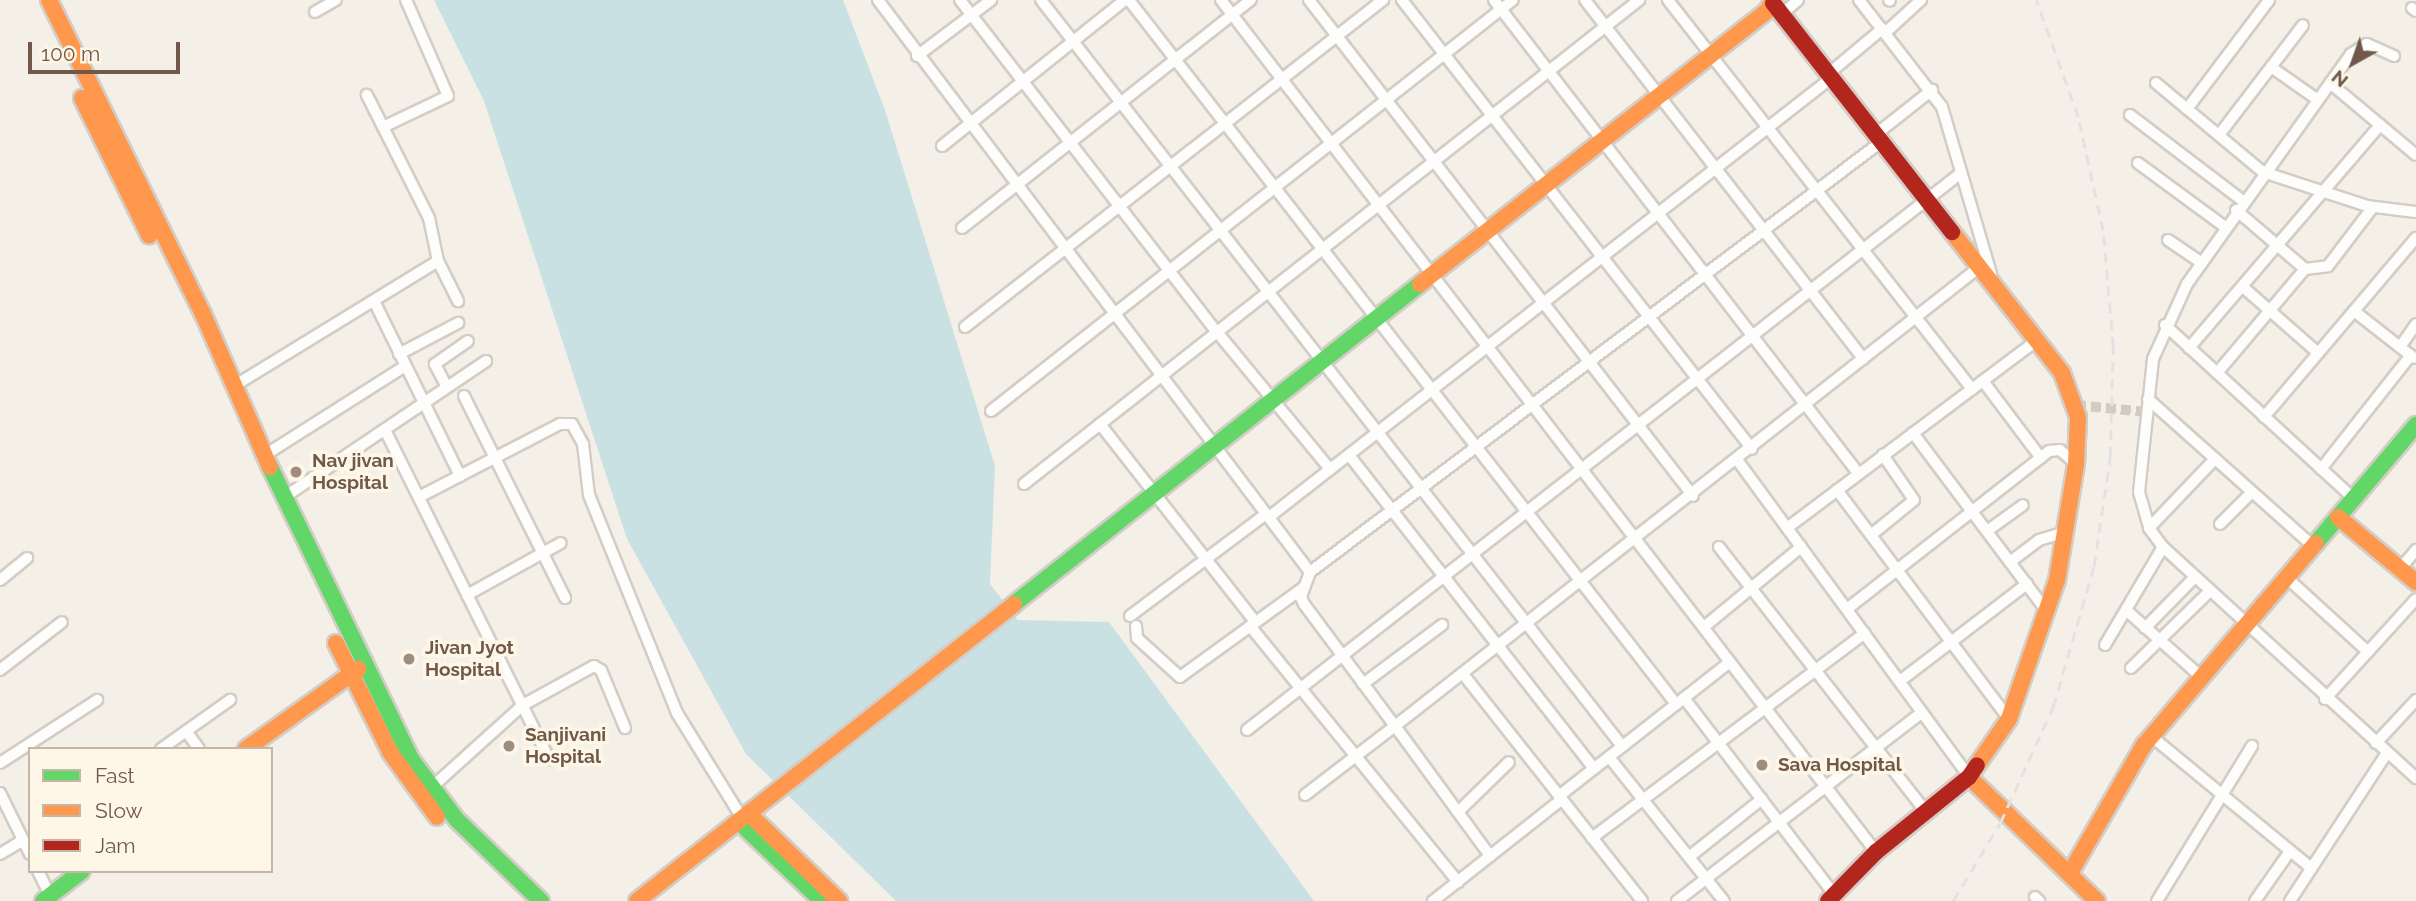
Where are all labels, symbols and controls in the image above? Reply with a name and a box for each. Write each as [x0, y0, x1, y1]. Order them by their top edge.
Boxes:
scale bar [32, 28, 184, 72]
north arrow [2318, 28, 2388, 98]
text: 100 m [41, 41, 100, 66]
text: N [2327, 66, 2352, 92]
place label: Nav jivan Hospital [312, 450, 394, 494]
marker: Nav jivan Hospital [286, 462, 306, 482]
place label: Jivan Jyot Hospital [425, 637, 514, 681]
marker: Jivan Jyot Hospital [399, 649, 419, 669]
place label: Sanjivani Hospital [525, 724, 606, 768]
marker: Sanjivani Hospital [499, 736, 519, 756]
legend [28, 747, 273, 873]
place label: Sava Hospital [1778, 754, 1902, 776]
marker: Sava Hospital [1752, 755, 1772, 775]
text: Fast [95, 763, 135, 788]
text: Slow [95, 798, 143, 823]
text: Jam [95, 833, 136, 858]

